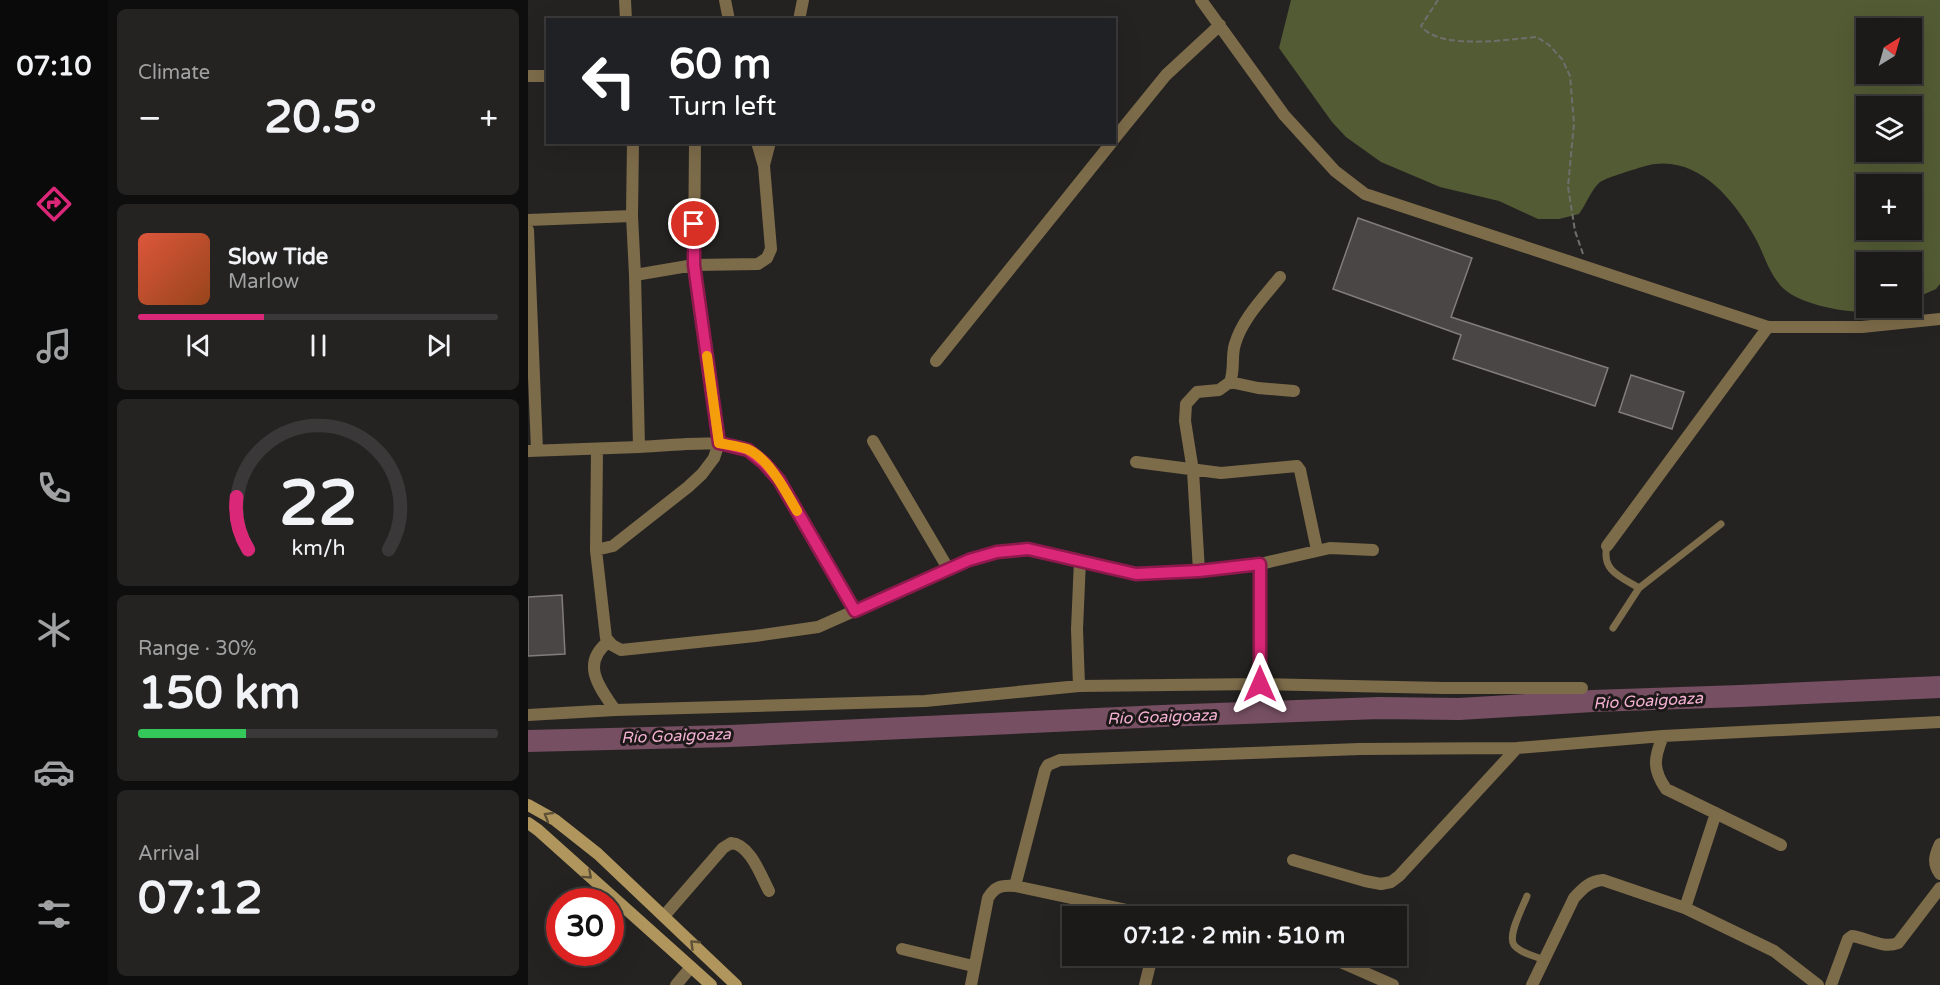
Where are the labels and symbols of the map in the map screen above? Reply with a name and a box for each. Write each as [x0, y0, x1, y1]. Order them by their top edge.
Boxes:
north arrow [1856, 18, 1922, 84]
pin [668, 198, 719, 249]
position arrow [1228, 652, 1292, 716]
water label: Río Goaigoaza [1593, 688, 1704, 714]
water label: Río Goaigoaza [1107, 705, 1218, 729]
water label: Río Goaigoaza [621, 724, 732, 748]
one-way arrow [543, 812, 554, 823]
one-way arrow [581, 868, 592, 879]
speed limit sign: 30 [546, 888, 624, 966]
one-way arrow [690, 941, 701, 952]

